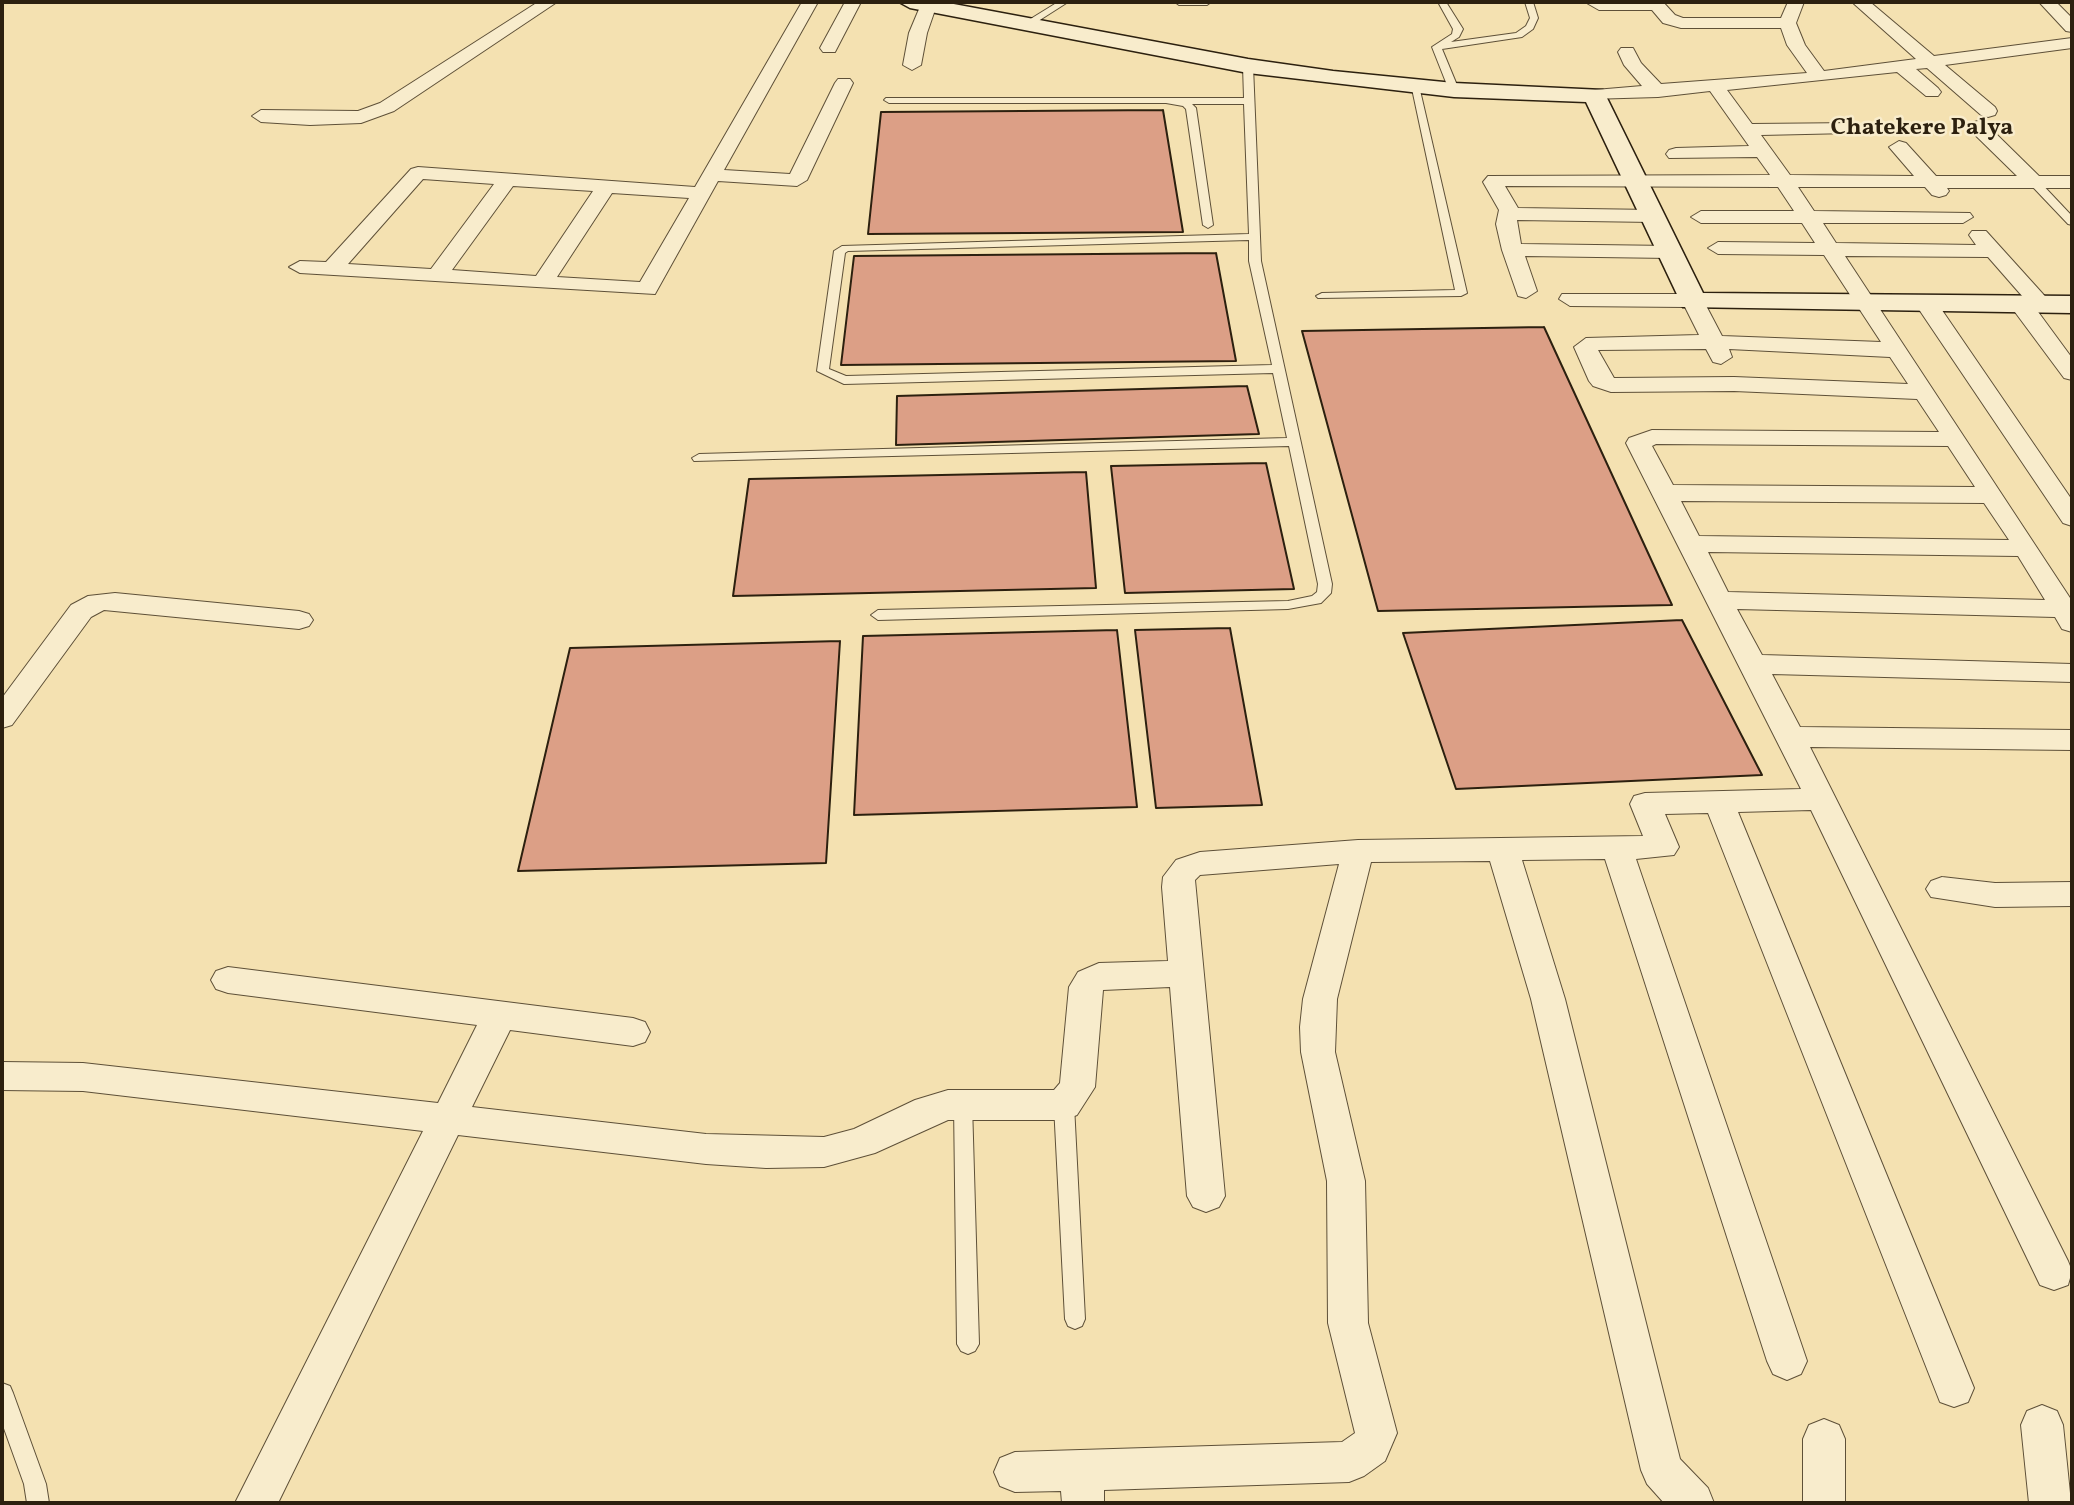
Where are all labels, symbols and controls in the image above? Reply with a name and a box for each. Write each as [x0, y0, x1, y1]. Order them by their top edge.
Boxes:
district label: Chatekere Palya [1831, 116, 2013, 144]

